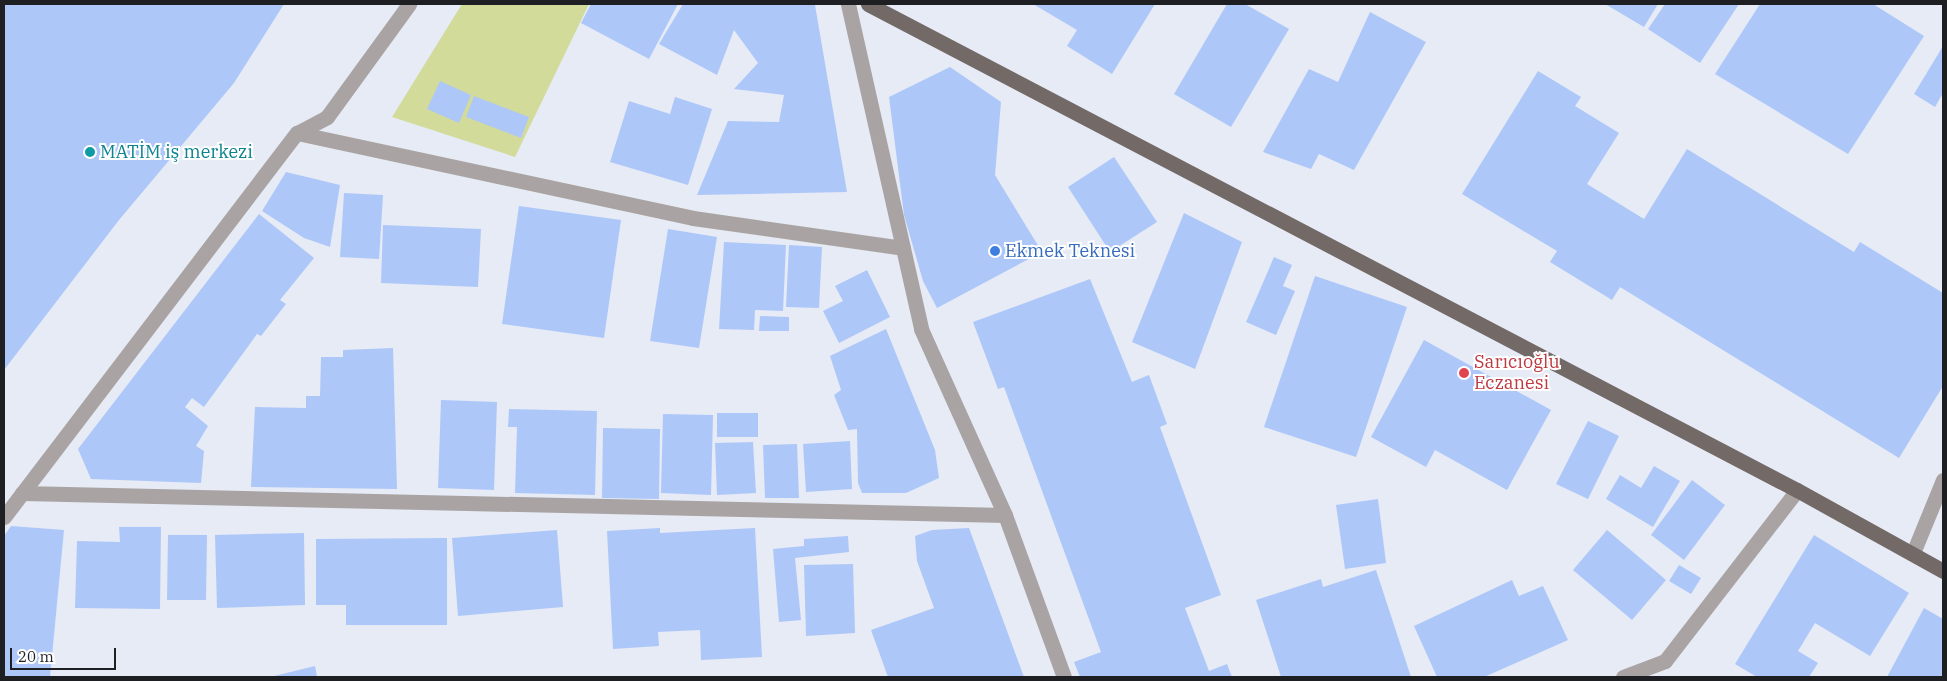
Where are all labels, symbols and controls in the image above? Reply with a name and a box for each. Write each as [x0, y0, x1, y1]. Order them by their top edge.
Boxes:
place label: MATİM iş merkezi [100, 141, 253, 163]
marker: MATİM iş merkezi [84, 146, 96, 158]
place label: Ekmek Teknesi [1005, 240, 1135, 262]
marker: Ekmek Teknesi [989, 245, 1001, 257]
place label: Sarıcıoğlu Eczanesi [1474, 352, 1560, 394]
marker: Sarıcıoğlu Eczanesi [1458, 367, 1470, 379]
scale bar [12, 638, 119, 670]
text: 20 m [18, 647, 54, 666]

